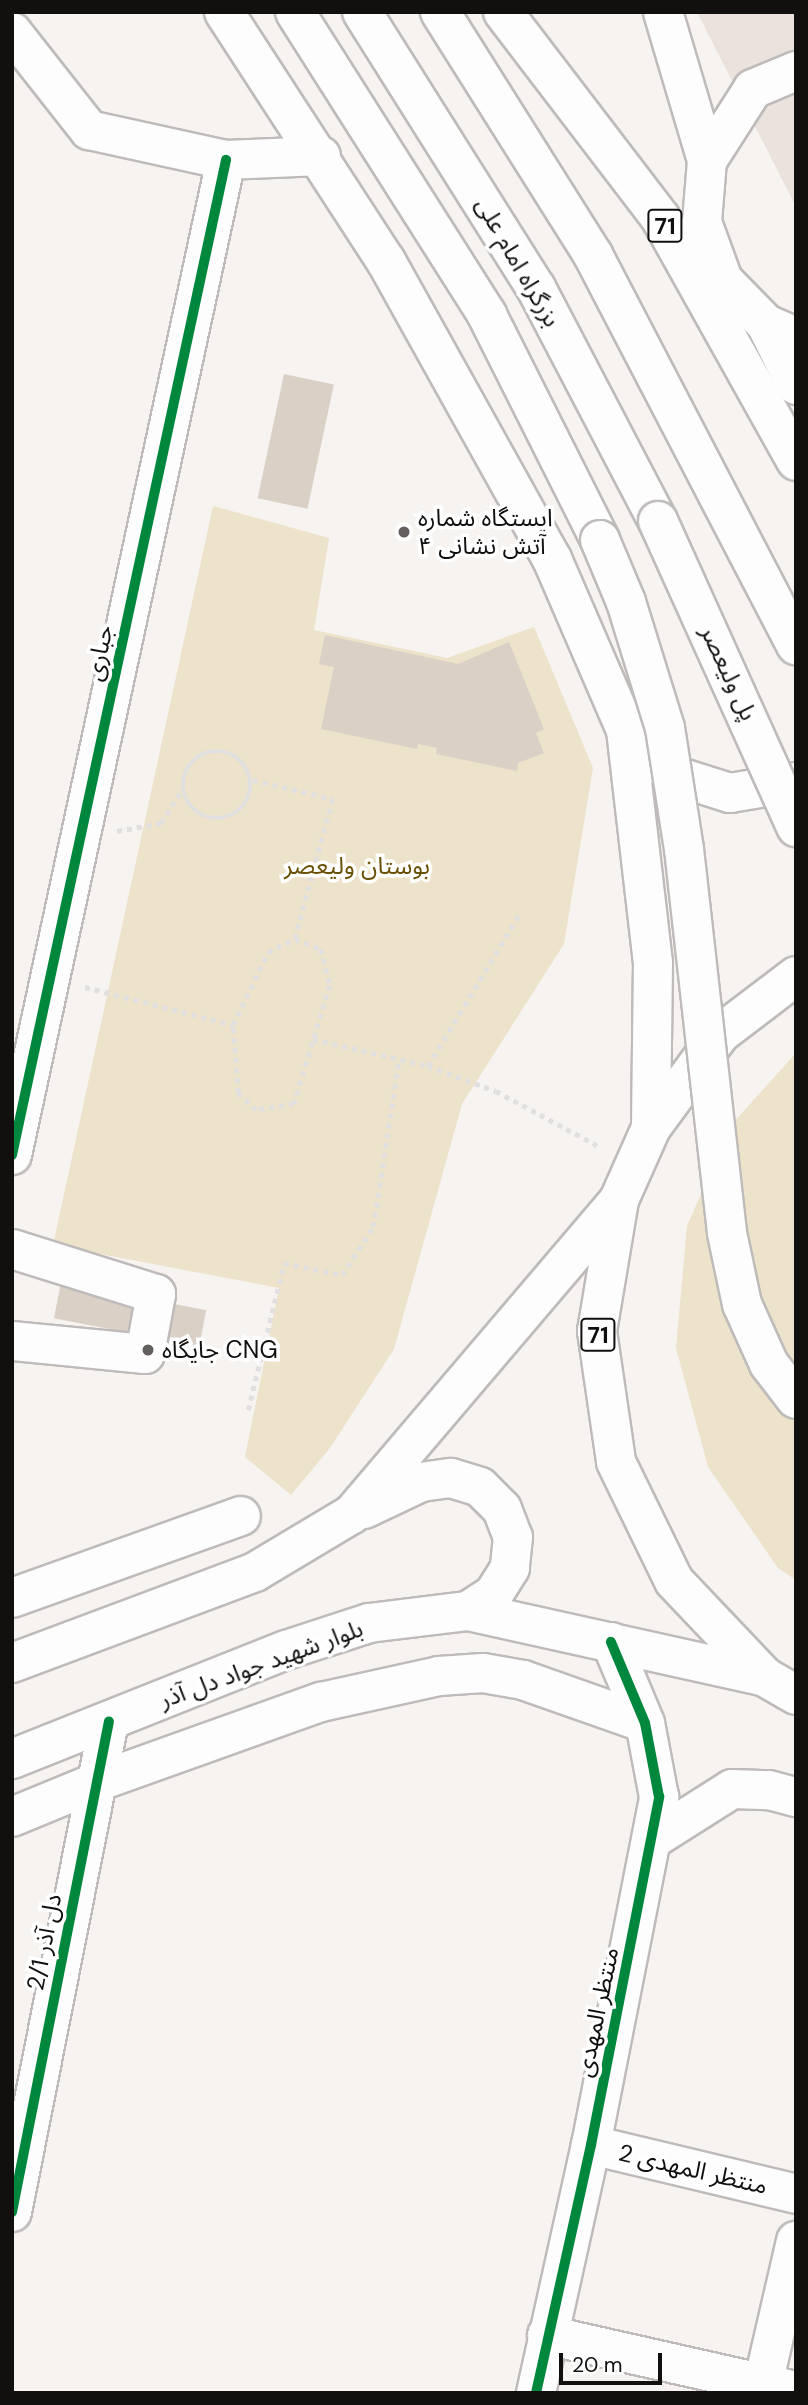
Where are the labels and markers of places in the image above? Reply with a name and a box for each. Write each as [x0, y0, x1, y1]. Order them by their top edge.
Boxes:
place label: ایستگاه شماره ۴ آتش نشانی [418, 504, 553, 560]
marker: ایستگاه شماره ۴ آتش نشانی [396, 524, 412, 540]
place label: جایگاه CNG [162, 1336, 278, 1364]
marker: جایگاه CNG [140, 1342, 156, 1358]

